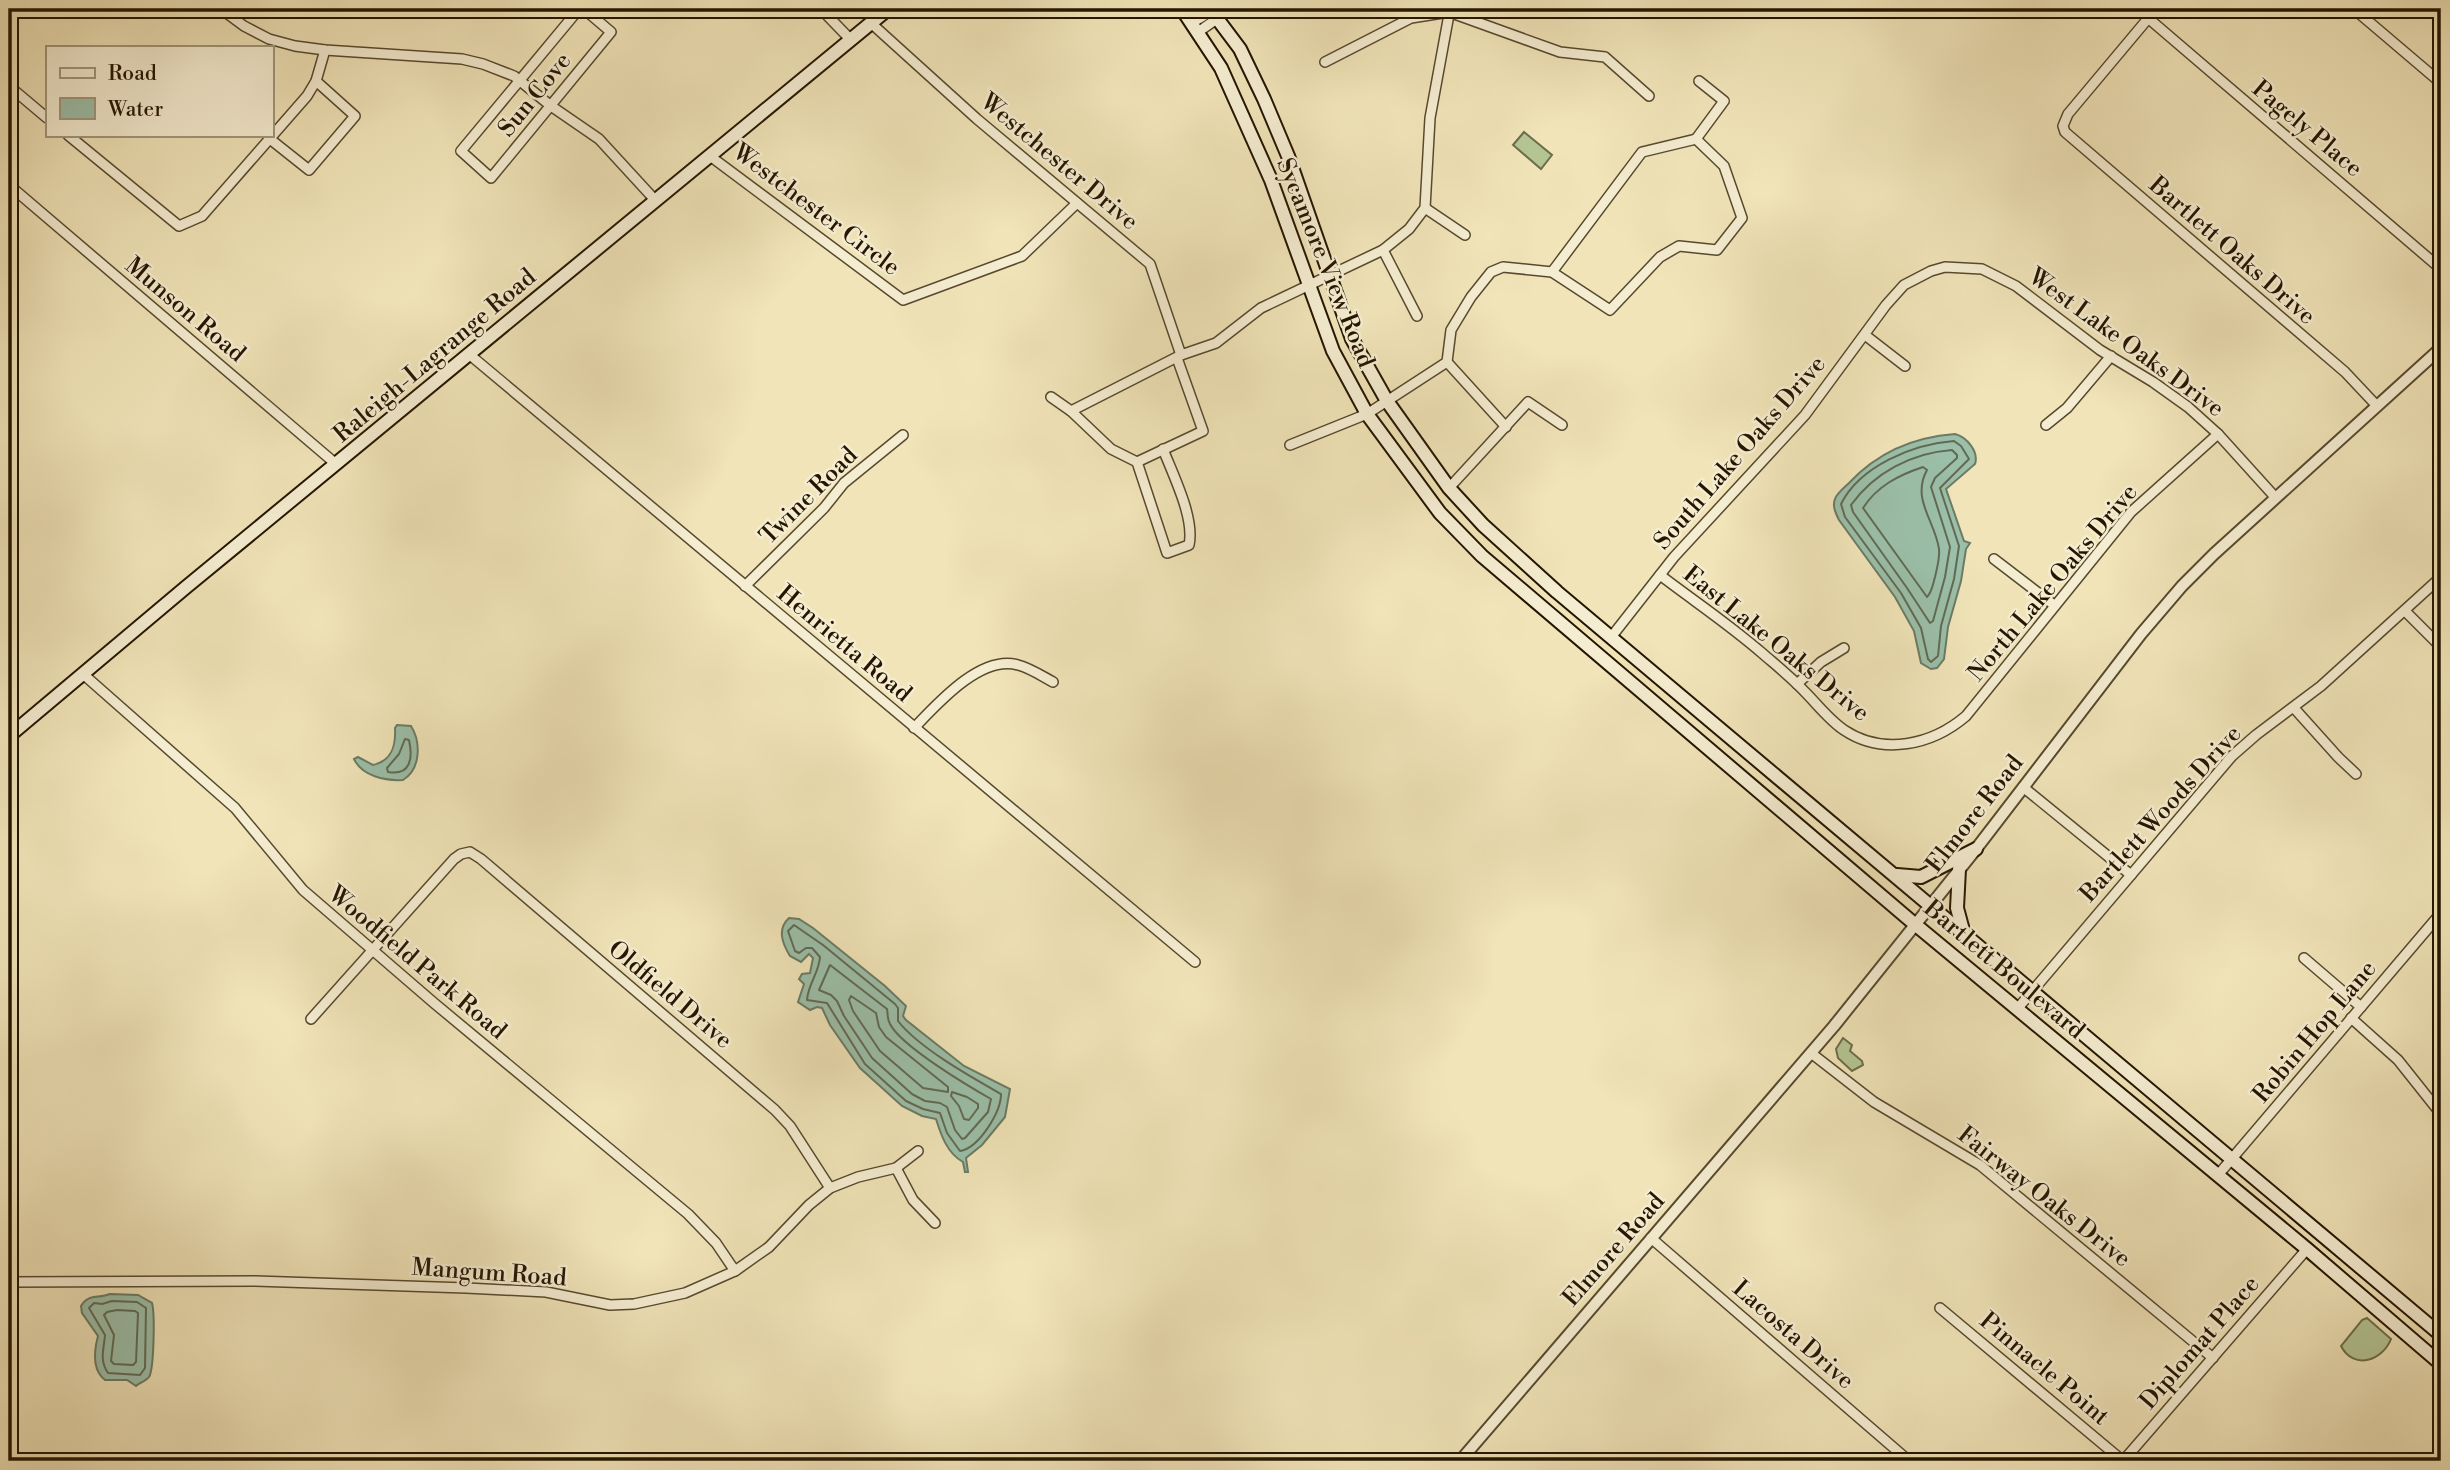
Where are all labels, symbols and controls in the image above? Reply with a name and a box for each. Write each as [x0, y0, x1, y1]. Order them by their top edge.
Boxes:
legend [46, 46, 273, 136]
street label: Sun Cove [492, 47, 578, 143]
text: Road [108, 61, 157, 87]
street label: Pagely Place [2246, 74, 2368, 184]
street label: Westchester Drive [973, 86, 1144, 237]
text: Water [107, 97, 163, 123]
street label: Westchester Circle [726, 137, 906, 283]
street label: Sycamore View Road [1269, 154, 1381, 373]
street label: Bartlett Oaks Drive [2142, 170, 2321, 332]
street label: Munson Road [119, 251, 252, 369]
street label: West Lake Oaks Drive [2021, 261, 2230, 424]
street label: Raleigh-Lagrange Road [328, 262, 543, 450]
street label: South Lake Oaks Drive [1648, 350, 1832, 556]
street label: Twine Road [754, 441, 864, 551]
street label: North Lake Oaks Drive [1962, 478, 2144, 688]
street label: East Lake Oaks Drive [1677, 560, 1875, 728]
street label: Henrietta Road [771, 579, 918, 709]
street label: Bartlett Woods Drive [2073, 719, 2248, 909]
street label: Elmore Road [1920, 749, 2030, 879]
street label: Woodfield Park Road [321, 879, 513, 1047]
street label: Bartlett Boulevard [1917, 893, 2091, 1046]
street label: Oldfield Drive [602, 934, 738, 1056]
street label: Robin Hop Lane [2247, 955, 2383, 1109]
street label: Fairway Oaks Drive [1951, 1120, 2137, 1274]
street label: Elmore Road [1556, 1187, 1672, 1313]
street label: Mangum Road [410, 1253, 568, 1293]
street label: Diplomat Place [2134, 1270, 2266, 1416]
street label: Lacosta Drive [1726, 1274, 1860, 1396]
street label: Pinnacle Point [1973, 1306, 2115, 1432]

